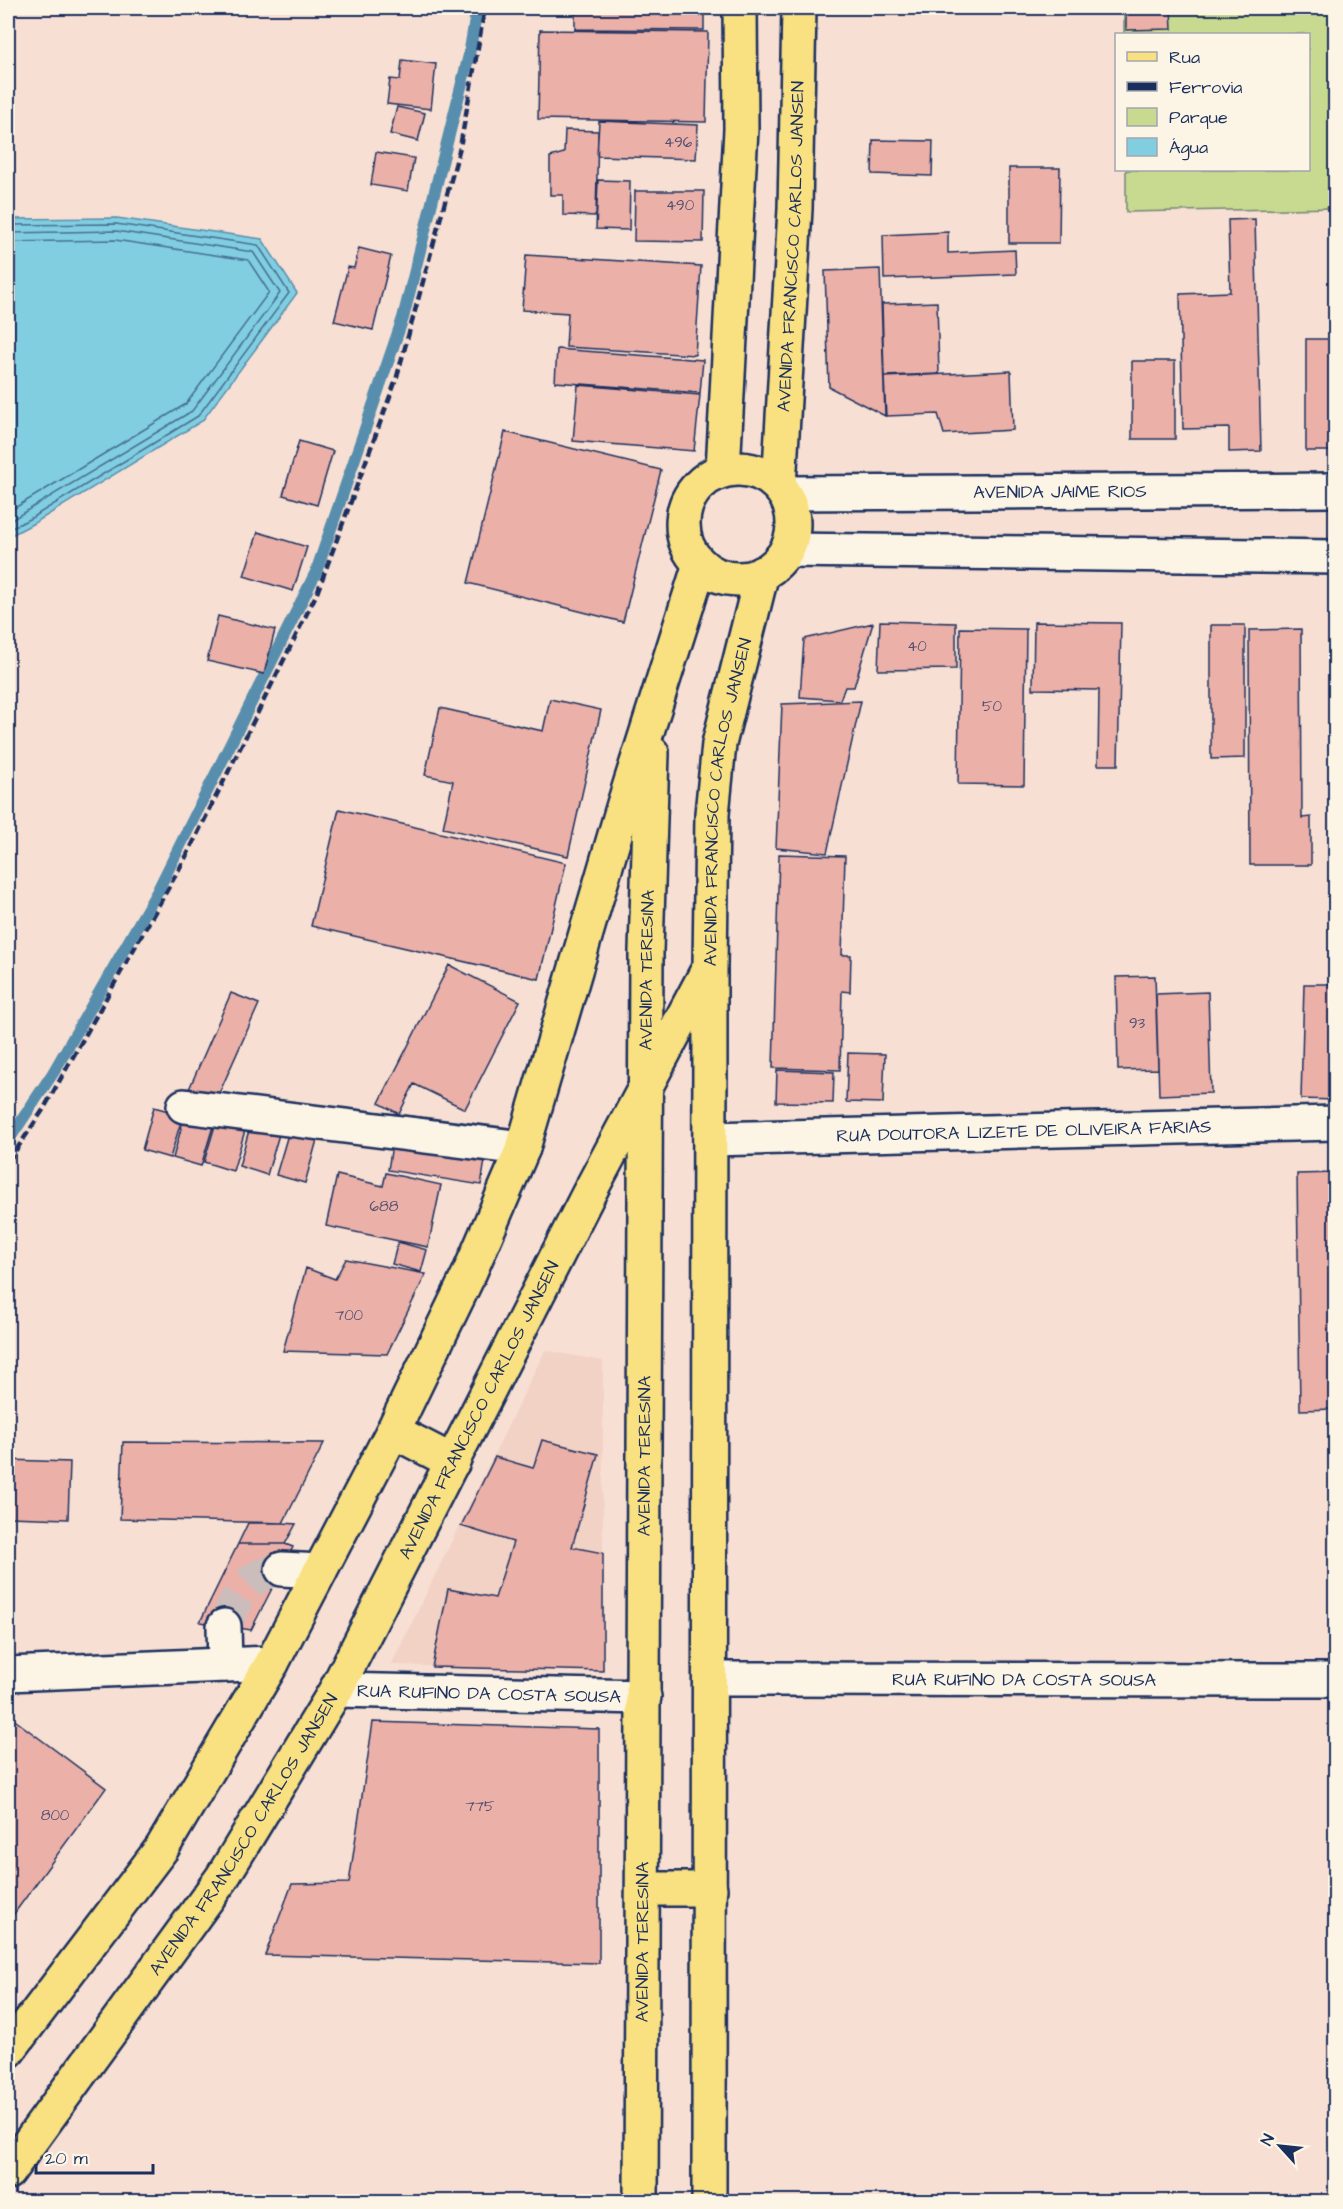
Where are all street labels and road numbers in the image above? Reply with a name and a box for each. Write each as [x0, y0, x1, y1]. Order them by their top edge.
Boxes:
street label: AVENIDA FRANCISCO CARLOS JANSEN [771, 80, 810, 413]
street label: AVENIDA JAIME RIOS [973, 479, 1147, 504]
street label: AVENIDA FRANCISCO CARLOS JANSEN [697, 635, 758, 966]
street label: AVENIDA TERESINA [633, 889, 660, 1050]
street label: RUA DOUTORA LIZETE DE OLIVEIRA FARIAS [836, 1114, 1212, 1148]
street label: AVENIDA FRANCISCO CARLOS JANSEN [392, 1256, 565, 1563]
street label: AVENIDA TERESINA [631, 1375, 657, 1536]
street label: RUA RUFINO DA COSTA SOUSA [892, 1667, 1157, 1692]
street label: RUA RUFINO DA COSTA SOUSA [357, 1678, 622, 1709]
street label: AVENIDA FRANCISCO CARLOS JANSEN [143, 1688, 344, 1980]
street label: AVENIDA TERESINA [629, 1861, 655, 2022]

